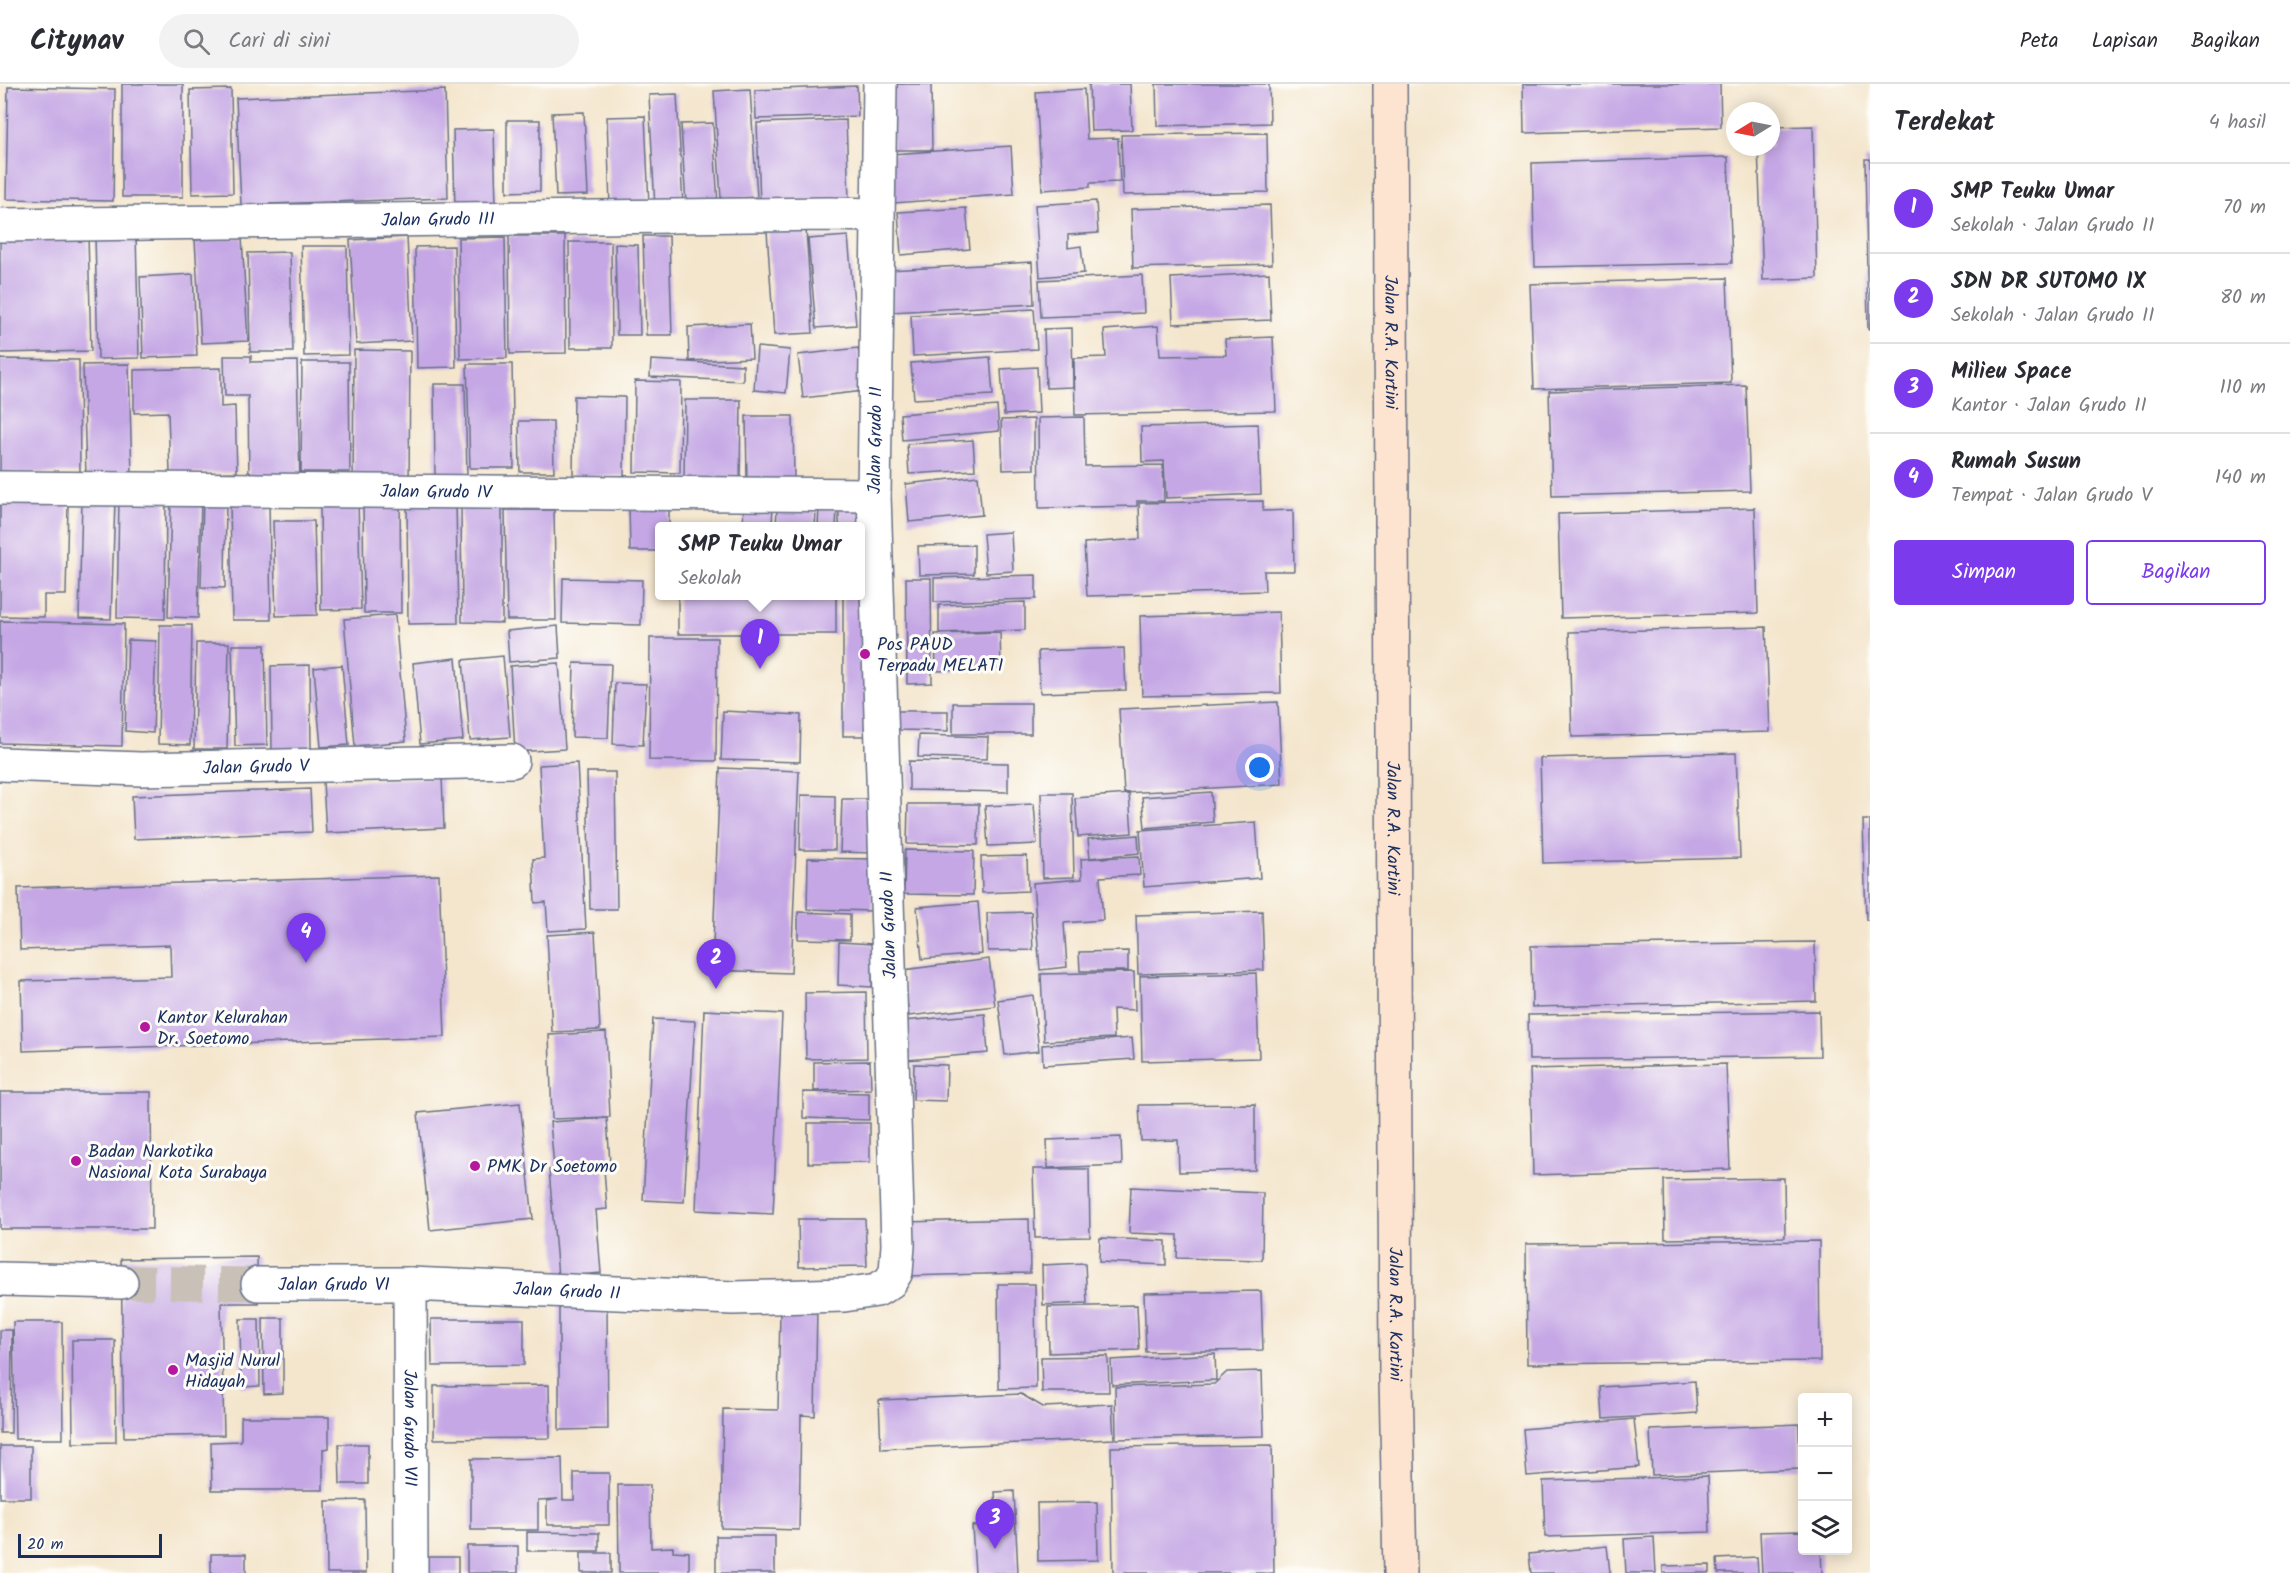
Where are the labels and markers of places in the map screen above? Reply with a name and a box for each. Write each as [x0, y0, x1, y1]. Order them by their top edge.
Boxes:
pin: 1 [740, 620, 780, 669]
place label: Pos PAUD Terpadu MELATI [877, 631, 1003, 681]
marker: Pos PAUD Terpadu MELATI [858, 647, 872, 661]
pin: 4 [286, 914, 326, 963]
pin: 2 [696, 940, 736, 989]
place label: Kantor Kelurahan Dr. Soetomo [157, 1004, 288, 1054]
marker: Kantor Kelurahan Dr. Soetomo [138, 1020, 152, 1034]
place label: Badan Narkotika Nasional Kota Surabaya [88, 1138, 267, 1188]
place label: PMK Dr Soetomo [487, 1153, 617, 1182]
marker: Badan Narkotika Nasional Kota Surabaya [69, 1154, 83, 1168]
marker: PMK Dr Soetomo [468, 1159, 482, 1173]
place label: Masjid Nurul Hidayah [185, 1347, 281, 1397]
marker: Masjid Nurul Hidayah [166, 1363, 180, 1377]
pin: 3 [976, 1500, 1014, 1549]

